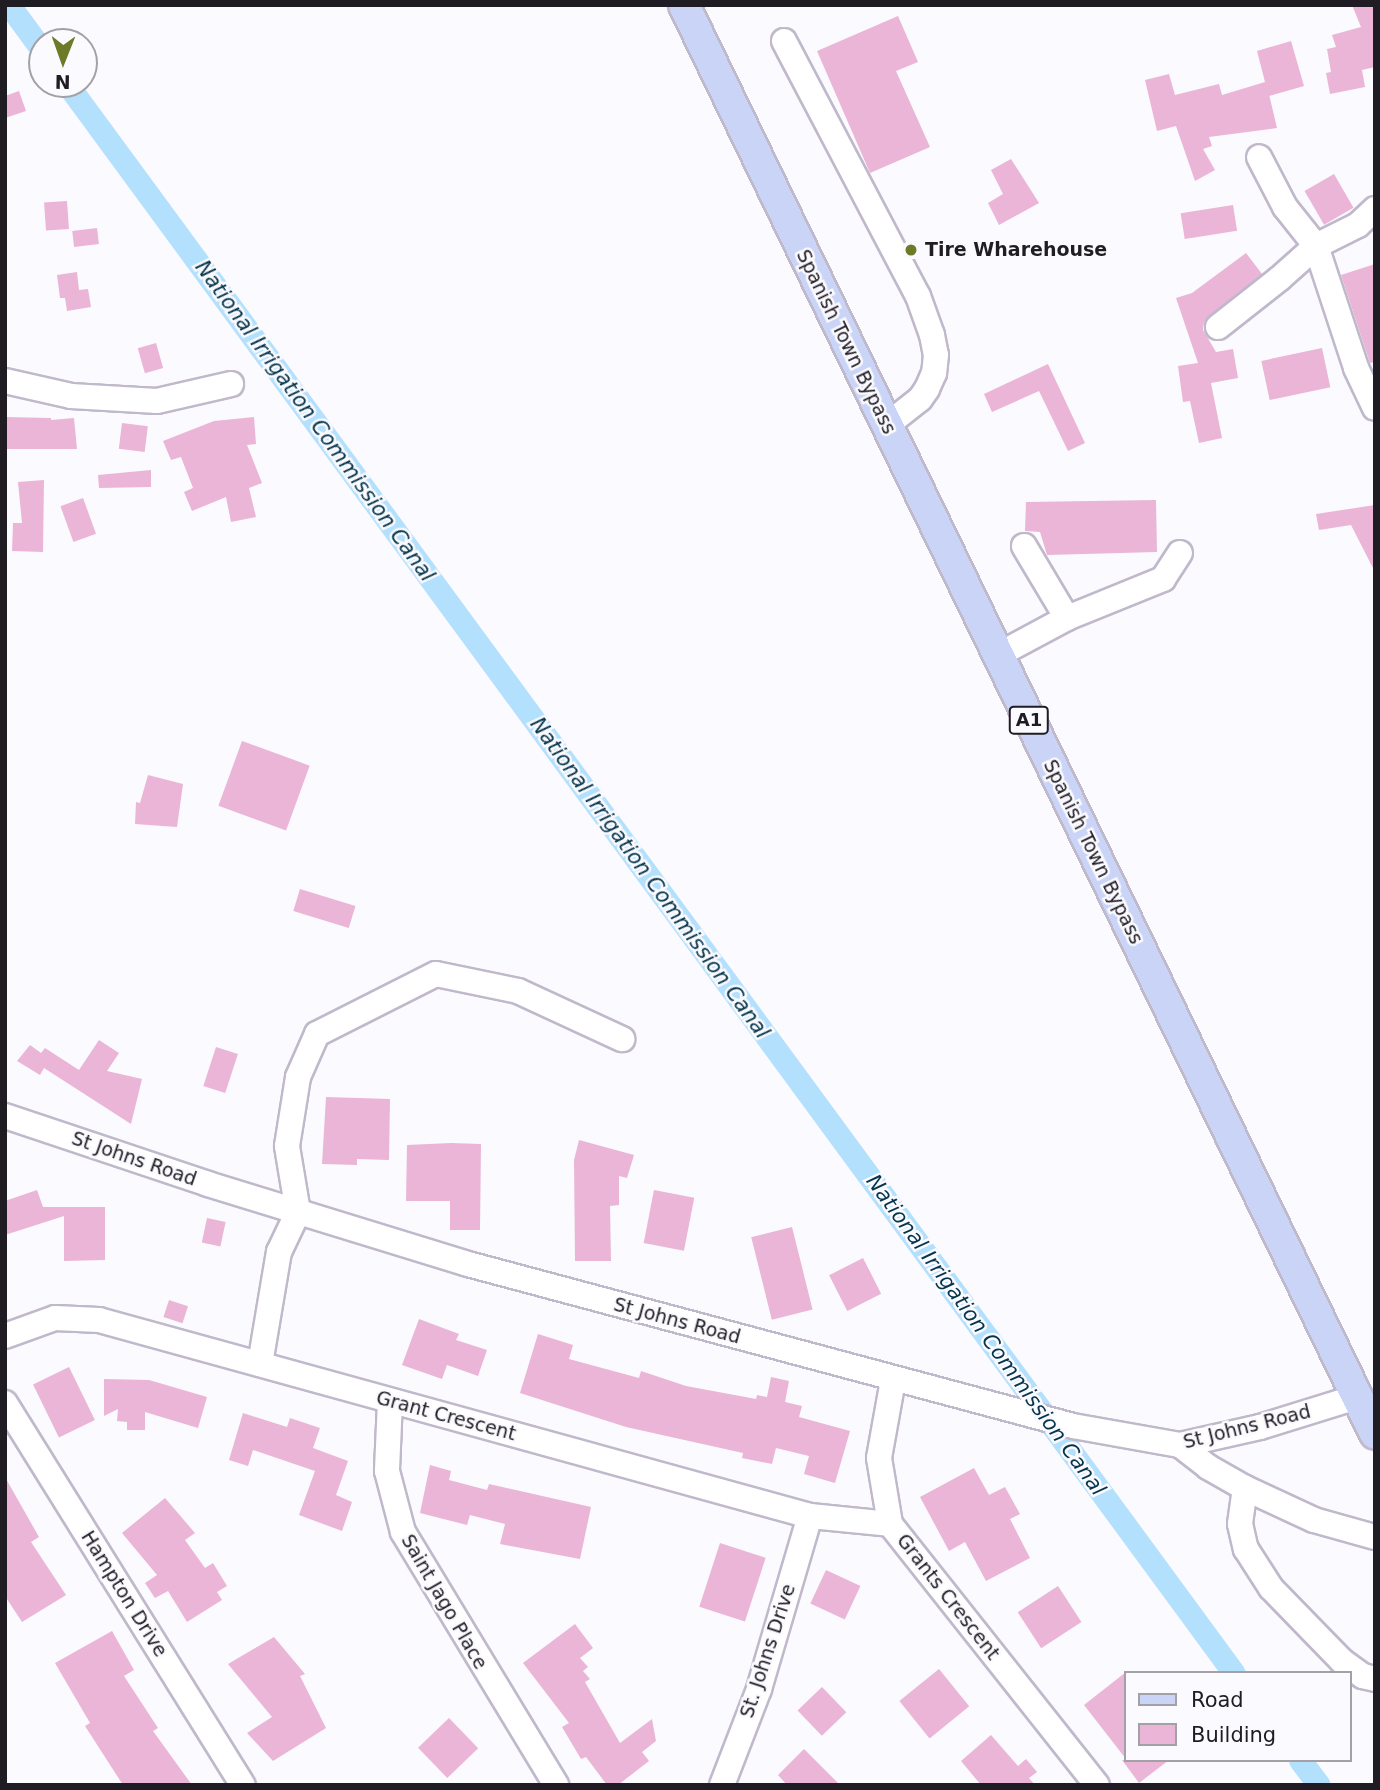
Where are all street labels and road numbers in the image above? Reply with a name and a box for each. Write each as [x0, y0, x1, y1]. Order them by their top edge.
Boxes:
street label: Spanish Town Bypass [791, 246, 901, 438]
road number: A1 [1008, 706, 1050, 734]
street label: Spanish Town Bypass [1038, 756, 1148, 948]
street label: St Johns Road [69, 1127, 199, 1191]
street label: St Johns Road [611, 1293, 743, 1349]
street label: Grant Crescent [374, 1386, 518, 1446]
street label: St Johns Road [1181, 1400, 1313, 1454]
street label: Hampton Drive [76, 1527, 172, 1661]
street label: Saint Jago Place [396, 1530, 492, 1674]
street label: Grants Crescent [892, 1530, 1004, 1664]
street label: St. Johns Drive [736, 1581, 800, 1721]

